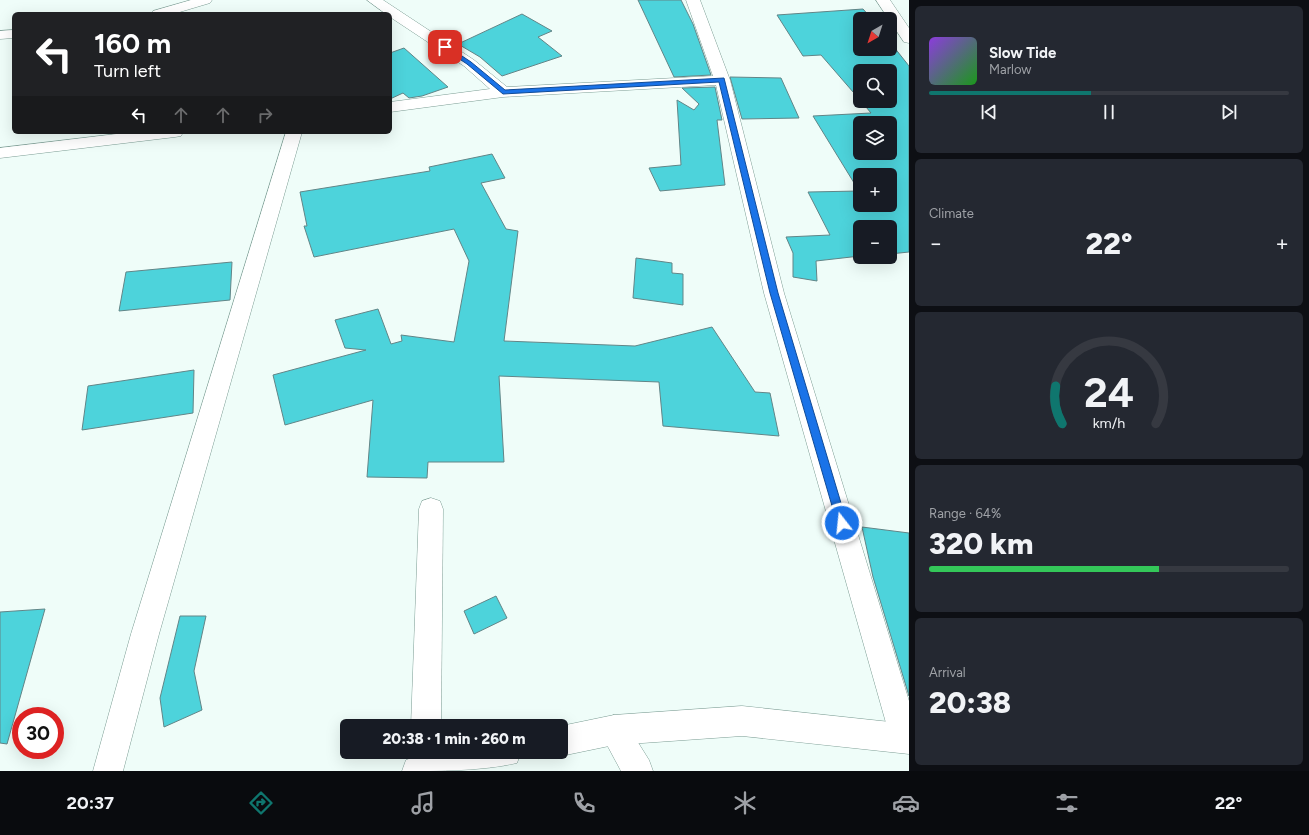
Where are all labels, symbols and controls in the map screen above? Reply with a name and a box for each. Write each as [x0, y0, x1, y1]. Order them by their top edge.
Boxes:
north arrow [853, 12, 897, 56]
map controls [853, 12, 897, 264]
text: 160 m [94, 26, 171, 60]
icon: left [28, 28, 80, 80]
pin [428, 30, 462, 64]
icon: arrive [434, 36, 456, 58]
text: Slow Tide [989, 44, 1056, 62]
text: Turn left [94, 60, 161, 82]
text: Marlow [989, 62, 1031, 77]
button: search [853, 64, 897, 108]
icon: previous [978, 101, 1000, 123]
icon: pause [1098, 101, 1120, 123]
icon: next [1218, 101, 1240, 123]
icon: left [128, 104, 150, 126]
icon: ahead [170, 104, 192, 126]
icon: ahead [212, 104, 234, 126]
icon: right [254, 104, 276, 126]
button: layers [853, 116, 897, 160]
button: + [853, 168, 897, 212]
text: Climate [929, 206, 974, 221]
button: − [853, 220, 897, 264]
text: 22° [1086, 225, 1132, 262]
text: − [929, 230, 943, 257]
text: + [1275, 230, 1289, 257]
text: 24 [1084, 366, 1134, 416]
text: km/h [1093, 413, 1125, 431]
position arrow [821, 502, 863, 544]
text: Range · 64% [929, 506, 1001, 521]
text: 320 km [929, 525, 1033, 562]
text: Arrival [929, 665, 966, 680]
text: 20:38 [929, 684, 1011, 721]
speed limit sign: 30 [12, 707, 64, 759]
text: 20:38 · 1 min · 260 m [383, 730, 525, 748]
icon: directions [247, 789, 275, 817]
icon: music [409, 789, 437, 817]
icon: phone [570, 789, 598, 817]
icon: climate [731, 789, 759, 817]
icon: car [892, 789, 920, 817]
icon: filters [1053, 789, 1081, 817]
text: 20:37 [67, 792, 114, 814]
text: 22° [1215, 792, 1242, 814]

